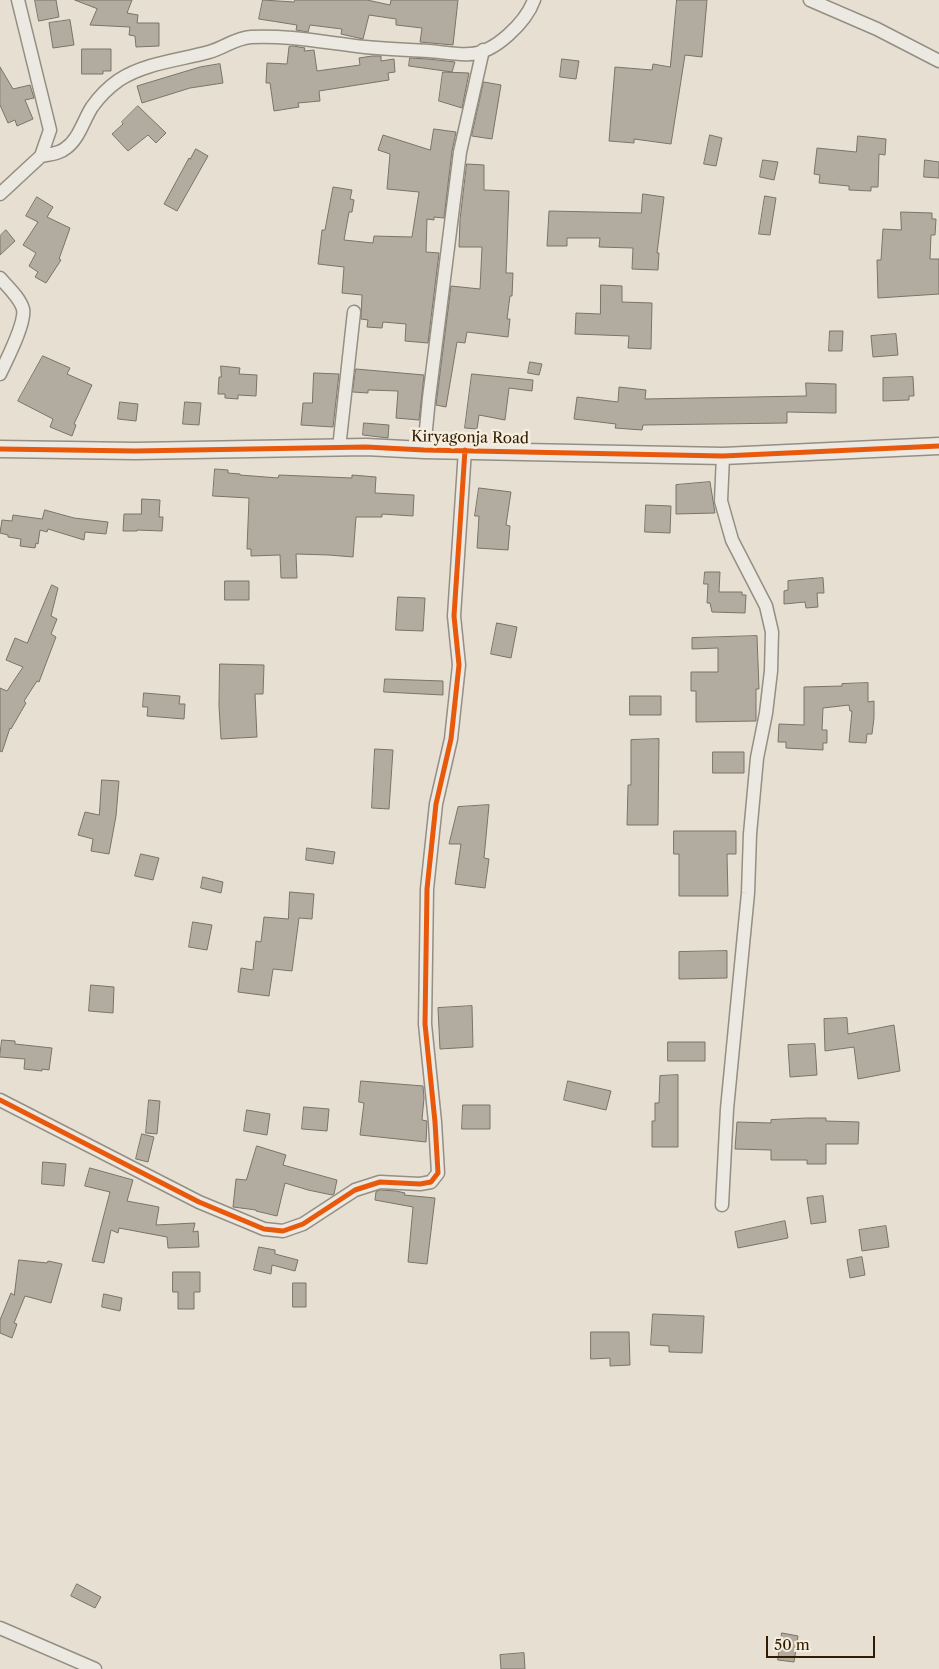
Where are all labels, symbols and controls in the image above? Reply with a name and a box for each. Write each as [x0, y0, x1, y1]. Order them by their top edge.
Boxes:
street label: Kiryagonja Road [411, 428, 529, 448]
scale bar [769, 1626, 878, 1658]
text: 50 m [774, 1635, 810, 1654]

